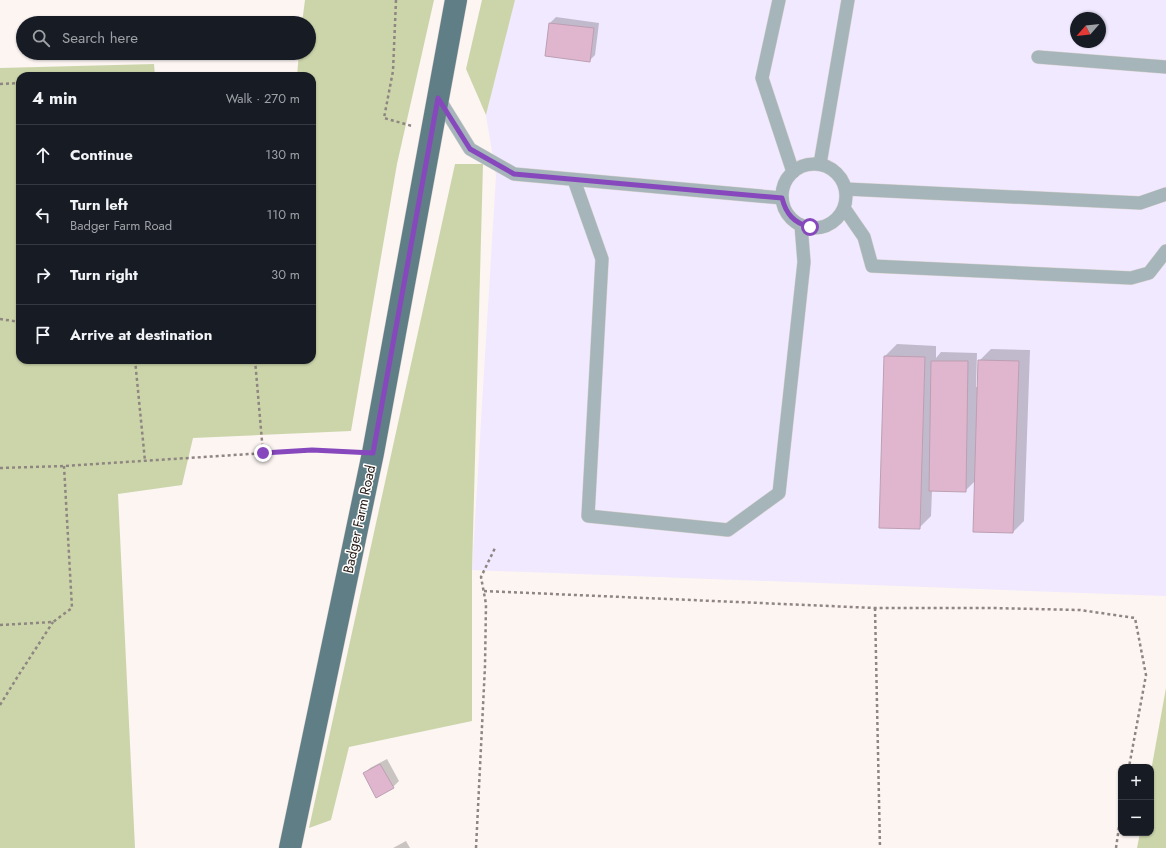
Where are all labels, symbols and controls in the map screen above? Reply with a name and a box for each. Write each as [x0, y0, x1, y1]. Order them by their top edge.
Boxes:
north arrow [1070, 12, 1106, 48]
search box [16, 16, 316, 60]
icon: search [30, 27, 52, 49]
text: Search here [62, 27, 138, 49]
text: 4 min [32, 86, 77, 110]
text: Walk · 270 m [226, 89, 300, 108]
icon: ahead [32, 144, 54, 166]
text: Continue [70, 144, 133, 166]
text: 130 m [265, 145, 300, 164]
text: Turn left [70, 194, 128, 216]
icon: left [32, 204, 54, 226]
text: 110 m [266, 205, 300, 224]
text: Badger Farm Road [70, 216, 172, 235]
route start [801, 218, 819, 236]
icon: right [32, 264, 54, 286]
text: Turn right [70, 264, 138, 286]
text: 30 m [271, 265, 300, 284]
icon: arrive [32, 324, 54, 346]
text: Arrive at destination [70, 324, 212, 346]
route end [254, 444, 272, 462]
street label: Badger Farm Road [338, 463, 380, 575]
map controls [1118, 764, 1154, 836]
button: + [1118, 764, 1154, 800]
button: − [1118, 800, 1154, 836]

